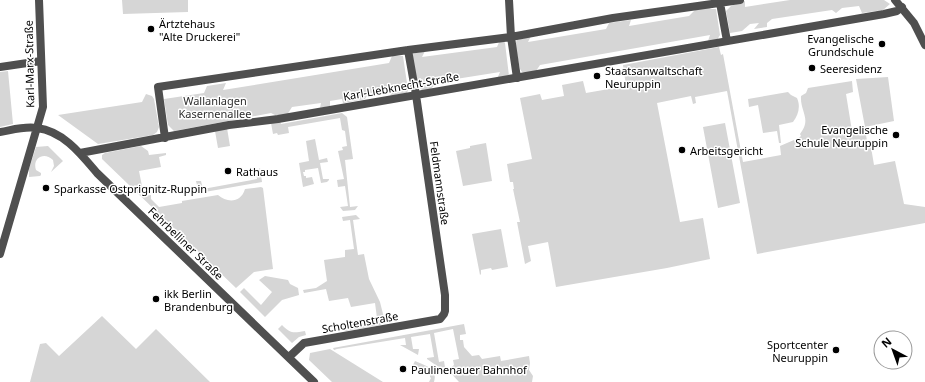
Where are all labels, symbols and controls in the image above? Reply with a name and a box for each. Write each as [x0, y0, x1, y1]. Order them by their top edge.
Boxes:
place label: Ärtztehaus "Alte Druckerei" [159, 16, 240, 44]
street label: Karl-Marx-Straße [21, 20, 37, 108]
marker: Ärtztehaus "Alte Druckerei" [146, 24, 156, 34]
place label: Evangelische Grundschule [807, 31, 874, 59]
marker: Evangelische Grundschule [877, 39, 887, 49]
place label: Seeresidenz [820, 61, 882, 76]
place label: Staatsanwaltschaft Neuruppin [605, 63, 702, 91]
marker: Seeresidenz [807, 63, 817, 73]
street label: Karl-Liebknecht-Straße [342, 68, 460, 104]
marker: Staatsanwaltschaft Neuruppin [592, 71, 602, 81]
park label: Wallanlagen Kasernenallee [178, 93, 252, 121]
place label: Evangelische Schule Neuruppin [795, 122, 888, 150]
marker: Evangelische Schule Neuruppin [891, 130, 901, 140]
street label: Feldmannstraße [427, 140, 453, 226]
place label: Arbeitsgericht [690, 143, 763, 158]
marker: Arbeitsgericht [677, 145, 687, 155]
place label: Rathaus [236, 164, 278, 179]
marker: Rathaus [223, 166, 233, 176]
place label: Sparkasse Ostprignitz-Ruppin [54, 181, 207, 196]
marker: Sparkasse Ostprignitz-Ruppin [41, 183, 51, 193]
street label: Fehrbelliner Straße [145, 203, 227, 283]
place label: ikk Berlin Brandenburg [164, 286, 233, 314]
marker: ikk Berlin Brandenburg [151, 294, 161, 304]
street label: Scholtenstraße [321, 308, 399, 336]
north arrow [873, 330, 913, 370]
text: N [878, 333, 894, 351]
place label: Sportcenter Neuruppin [767, 337, 828, 365]
marker: Sportcenter Neuruppin [831, 345, 841, 355]
place label: Paulinenauer Bahnhof [411, 362, 528, 377]
marker: Paulinenauer Bahnhof [398, 364, 408, 374]

